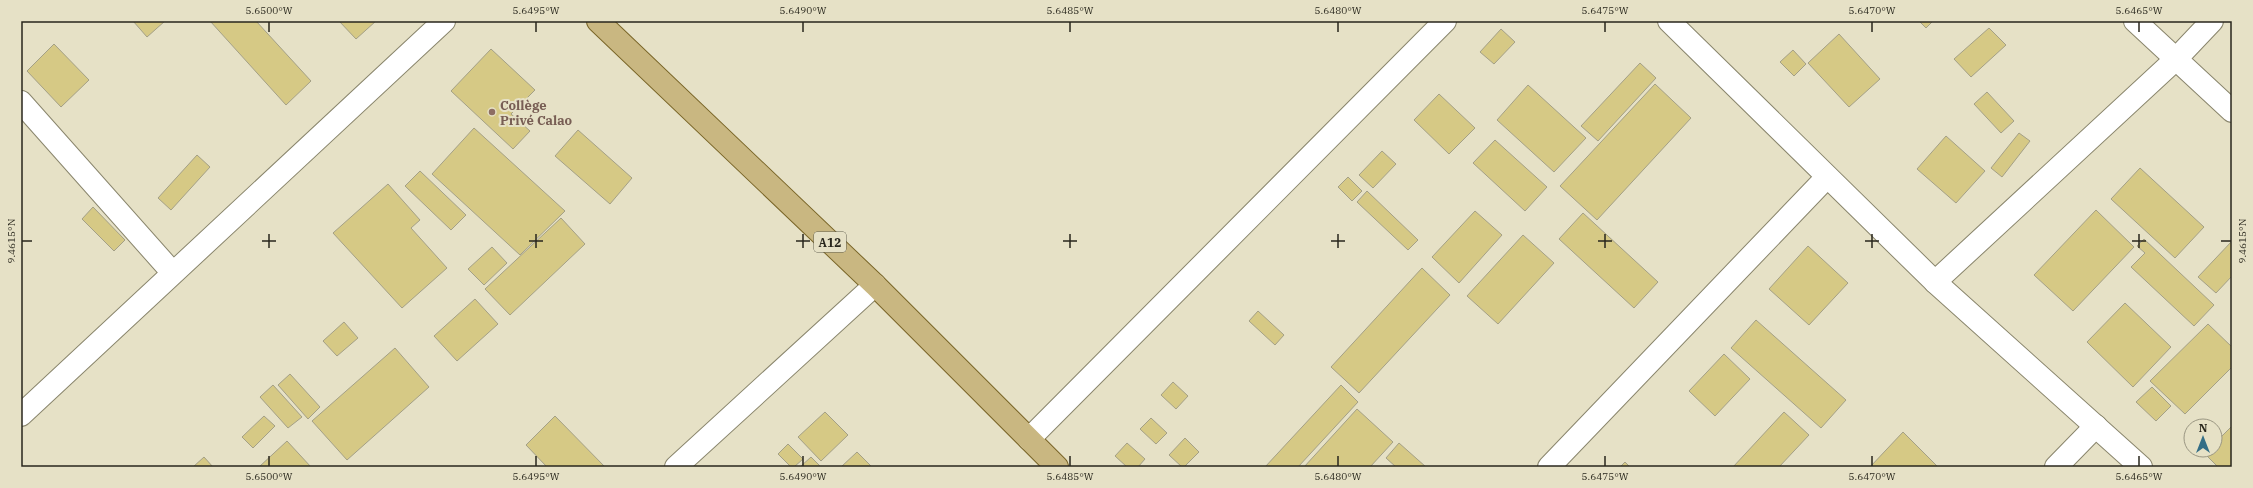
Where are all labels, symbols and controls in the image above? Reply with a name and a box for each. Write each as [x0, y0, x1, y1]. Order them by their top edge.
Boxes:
text: 5.6500°W [245, 4, 293, 17]
text: 5.6495°W [512, 4, 560, 17]
text: 5.6490°W [779, 4, 827, 17]
text: 5.6485°W [1046, 4, 1094, 17]
text: 5.6480°W [1314, 4, 1362, 17]
text: 5.6475°W [1581, 4, 1629, 17]
text: 5.6470°W [1848, 4, 1896, 17]
text: 5.6465°W [2115, 4, 2163, 17]
place label: Collège Privé Calao [500, 97, 573, 129]
marker: Collège Privé Calao [487, 107, 497, 117]
text: 9.4615°N [5, 218, 18, 264]
text: 9.4615°N [2236, 218, 2249, 264]
road number: A12 [814, 232, 846, 252]
north arrow [2183, 418, 2223, 458]
text: N [2199, 421, 2208, 435]
text: 5.6500°W [245, 470, 293, 483]
text: 5.6495°W [512, 470, 560, 483]
text: 5.6490°W [779, 470, 827, 483]
text: 5.6485°W [1046, 470, 1094, 483]
text: 5.6480°W [1314, 470, 1362, 483]
text: 5.6475°W [1581, 470, 1629, 483]
text: 5.6470°W [1848, 470, 1896, 483]
text: 5.6465°W [2115, 470, 2163, 483]

